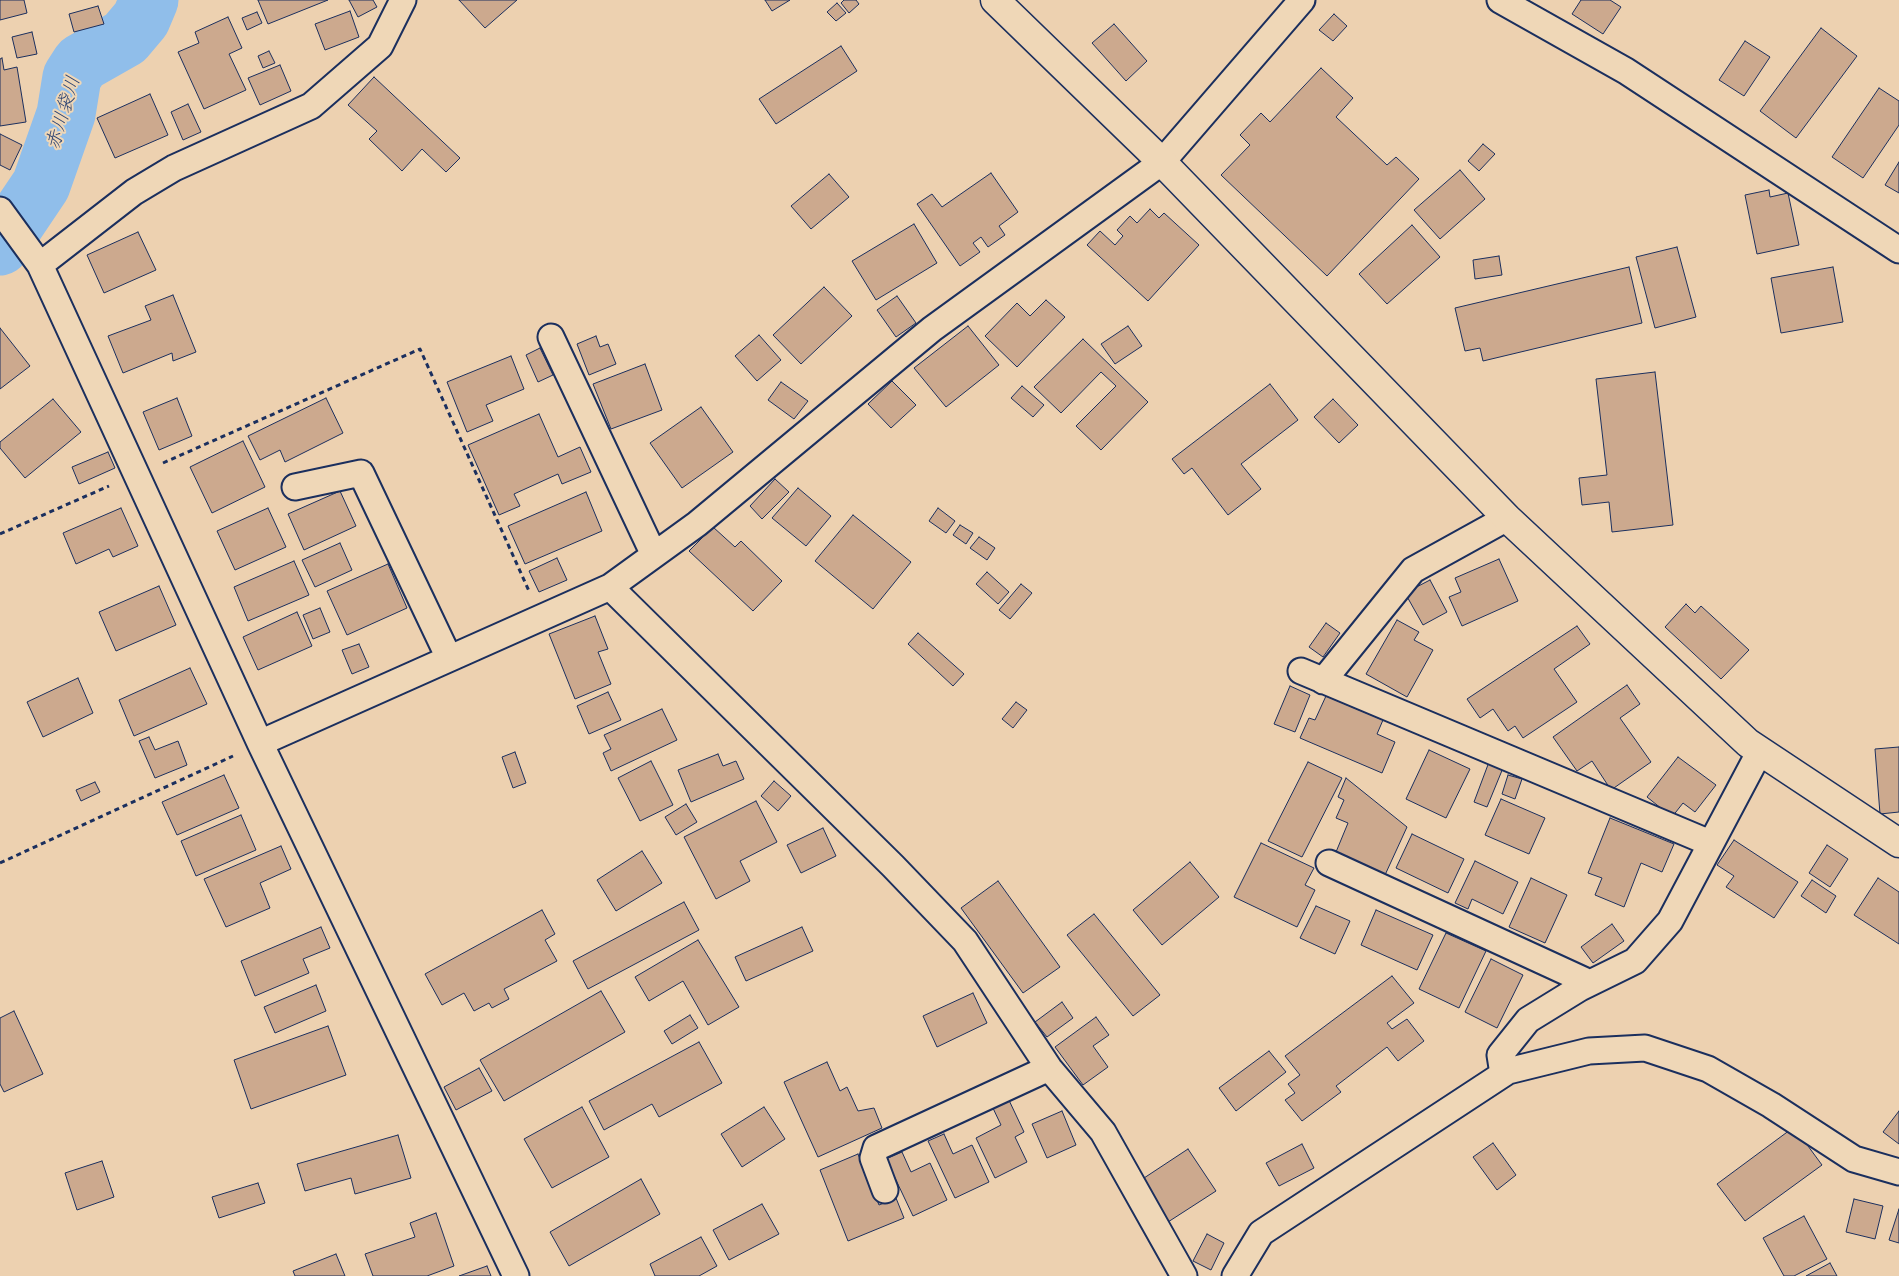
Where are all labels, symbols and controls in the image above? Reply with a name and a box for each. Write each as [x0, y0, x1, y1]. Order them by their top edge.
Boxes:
water label: 赤川袋川 [42, 73, 86, 153]

